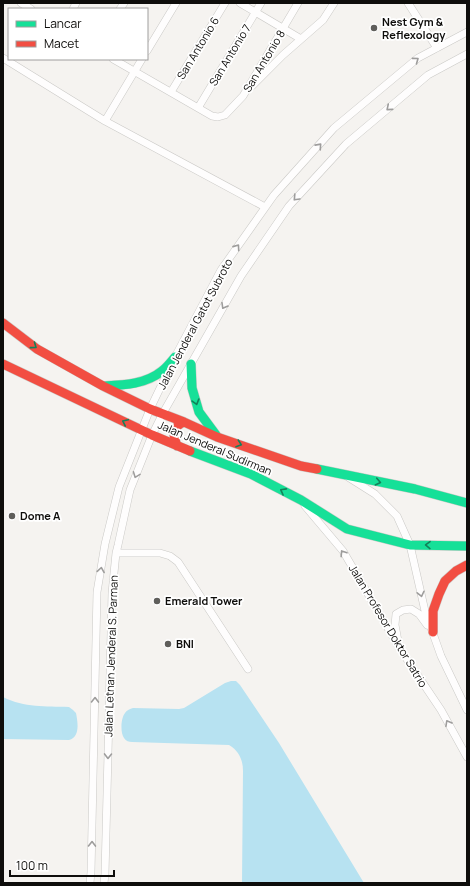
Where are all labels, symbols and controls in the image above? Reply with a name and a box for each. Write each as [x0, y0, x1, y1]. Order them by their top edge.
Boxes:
legend [8, 8, 148, 60]
street label: San Antonio 6 [173, 14, 222, 82]
place label: Nest Gym & Reflexology [382, 14, 446, 42]
text: Lancar [44, 15, 82, 32]
street label: San Antonio 7 [205, 21, 254, 88]
marker: Nest Gym & Reflexology [369, 23, 379, 33]
street label: San Antonio 8 [239, 27, 288, 95]
text: Macet [44, 35, 79, 52]
one-way arrow [412, 58, 419, 65]
one-way arrow [386, 103, 394, 110]
one-way arrow [314, 143, 321, 150]
one-way arrow [293, 193, 301, 201]
one-way arrow [232, 244, 239, 251]
street label: Jalan Jenderal Gatot Subroto [154, 255, 236, 392]
one-way arrow [221, 302, 228, 309]
one-way arrow [30, 341, 37, 349]
one-way arrow [191, 398, 200, 405]
street label: Jalan Jenderal Sudirman [156, 417, 274, 478]
one-way arrow [122, 419, 129, 427]
one-way arrow [235, 440, 242, 448]
one-way arrow [133, 471, 141, 478]
one-way arrow [375, 477, 381, 485]
one-way arrow [279, 488, 287, 495]
place label: Dome A [20, 508, 61, 523]
marker: Dome A [7, 511, 17, 521]
one-way arrow [425, 541, 431, 550]
one-way arrow [341, 550, 348, 557]
street label: Jalan Profesor Doktor Satrio [346, 562, 431, 690]
one-way arrow [96, 567, 104, 574]
street label: Jalan Letnan Jenderal S. Parman [100, 575, 121, 737]
one-way arrow [417, 591, 425, 597]
place label: Emerald Tower [165, 593, 243, 608]
marker: Emerald Tower [152, 596, 162, 606]
place label: BNI [176, 636, 194, 651]
marker: BNI [163, 639, 173, 649]
one-way arrow [91, 697, 99, 703]
one-way arrow [446, 720, 453, 727]
one-way arrow [104, 753, 112, 759]
one-way arrow [88, 841, 96, 847]
scale bar [10, 852, 114, 878]
text: 100 m [16, 857, 48, 874]

